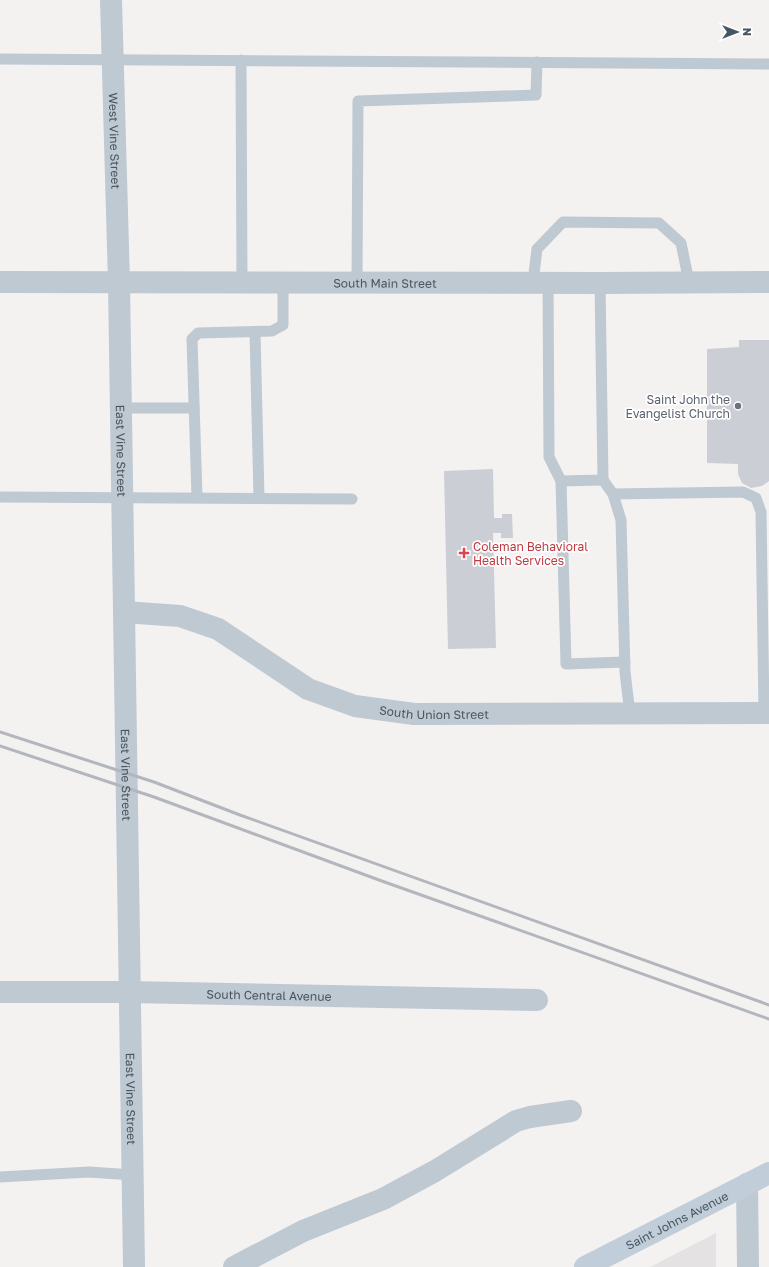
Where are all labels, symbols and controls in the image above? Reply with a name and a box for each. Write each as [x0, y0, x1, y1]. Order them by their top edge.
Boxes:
north arrow [717, 12, 757, 52]
text: N [741, 28, 754, 36]
street label: West Vine Street [106, 93, 124, 190]
street label: South Main Street [333, 275, 437, 290]
place label: Saint John the Evangelist Church [625, 392, 730, 421]
marker: Saint John the Evangelist Church [733, 401, 743, 411]
street label: East Vine Street [113, 405, 130, 497]
place label: Coleman Behavioral Health Services [473, 539, 588, 568]
marker: Coleman Behavioral Health Services [458, 547, 470, 559]
street label: South Union Street [378, 702, 489, 722]
street label: East Vine Street [118, 729, 135, 821]
street label: South Central Avenue [206, 986, 332, 1003]
street label: East Vine Street [123, 1052, 140, 1145]
street label: Saint Johns Avenue [623, 1188, 731, 1253]

